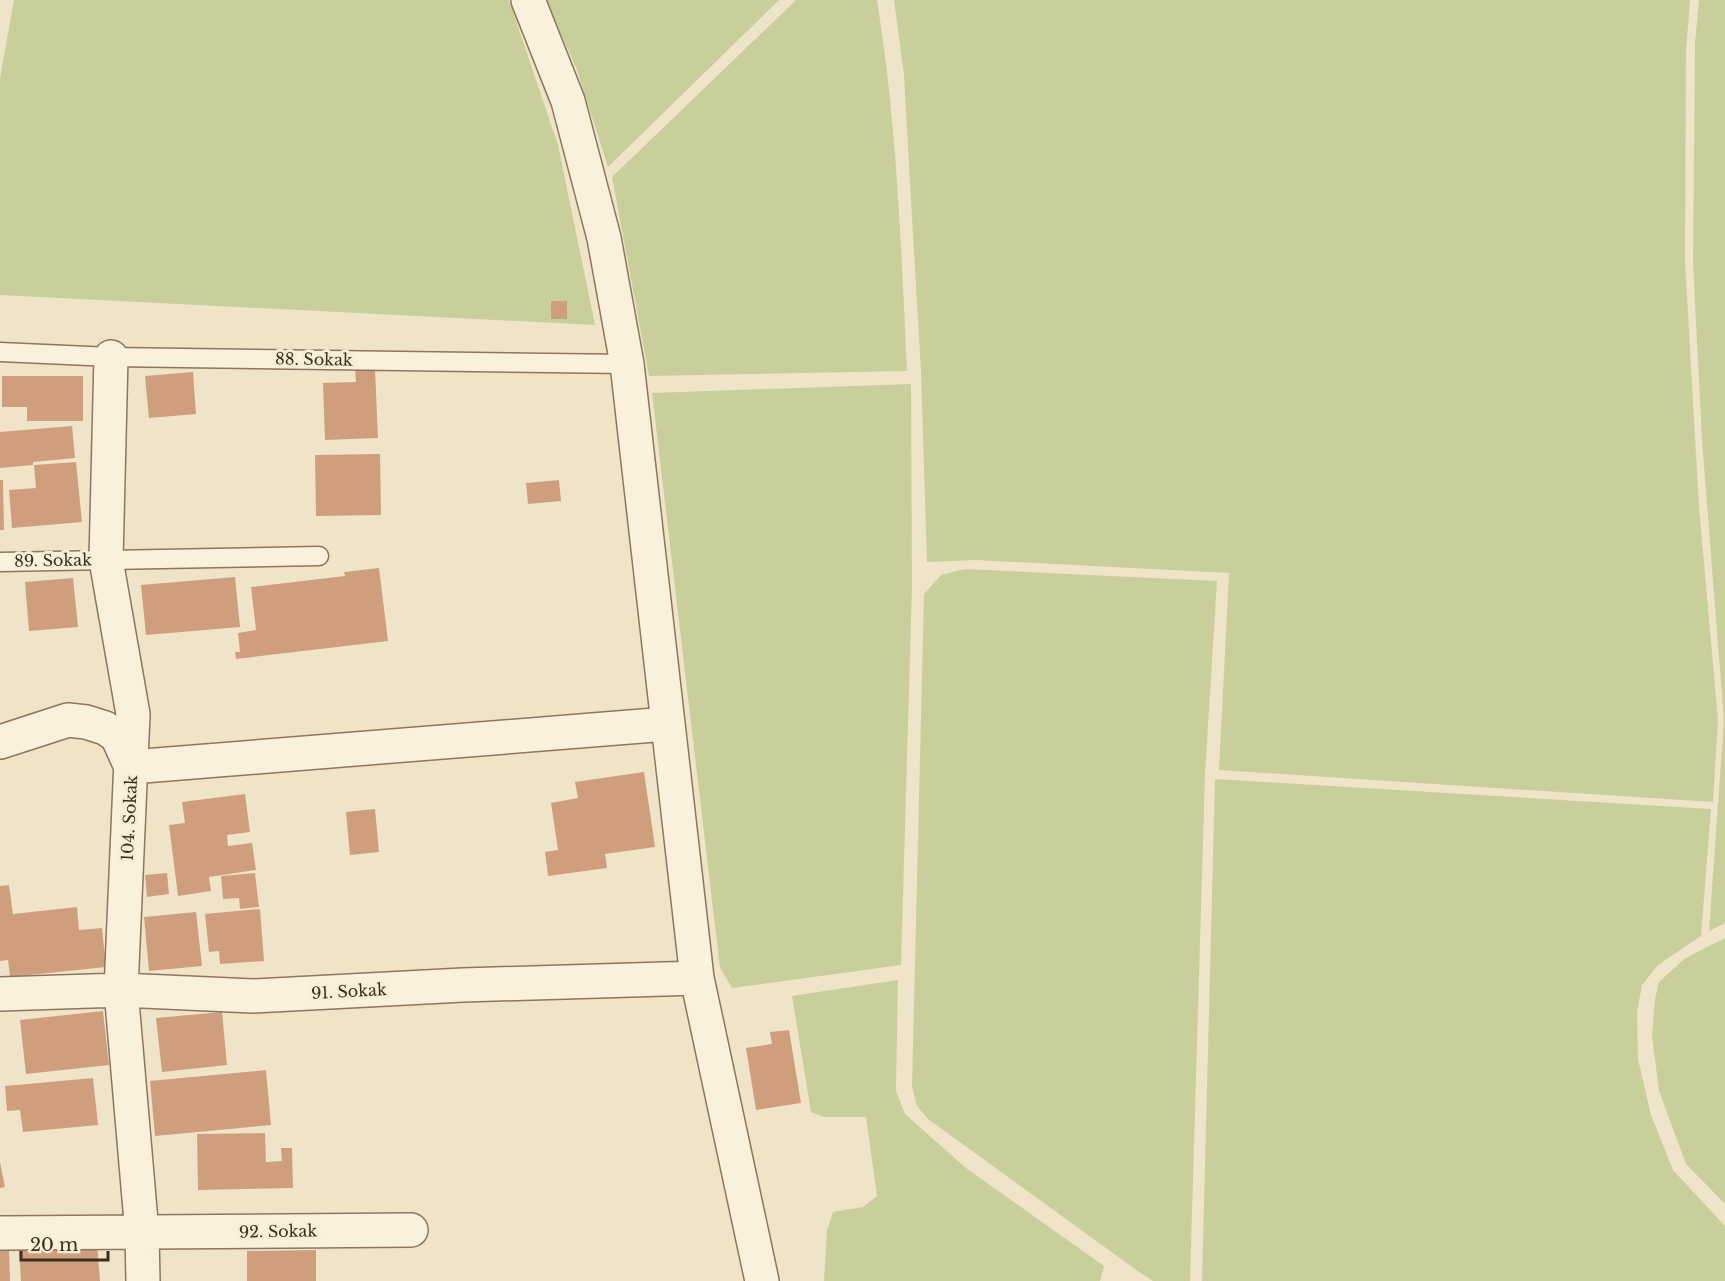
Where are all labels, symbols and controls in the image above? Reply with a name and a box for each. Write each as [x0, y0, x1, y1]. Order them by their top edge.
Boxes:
street label: 88. Sokak [275, 348, 353, 370]
street label: 89. Sokak [14, 549, 92, 571]
street label: 104. Sokak [117, 774, 141, 862]
street label: 91. Sokak [311, 979, 387, 1003]
street label: 92. Sokak [239, 1220, 317, 1242]
scale bar [21, 1224, 108, 1262]
text: 20 m [30, 1234, 78, 1256]

